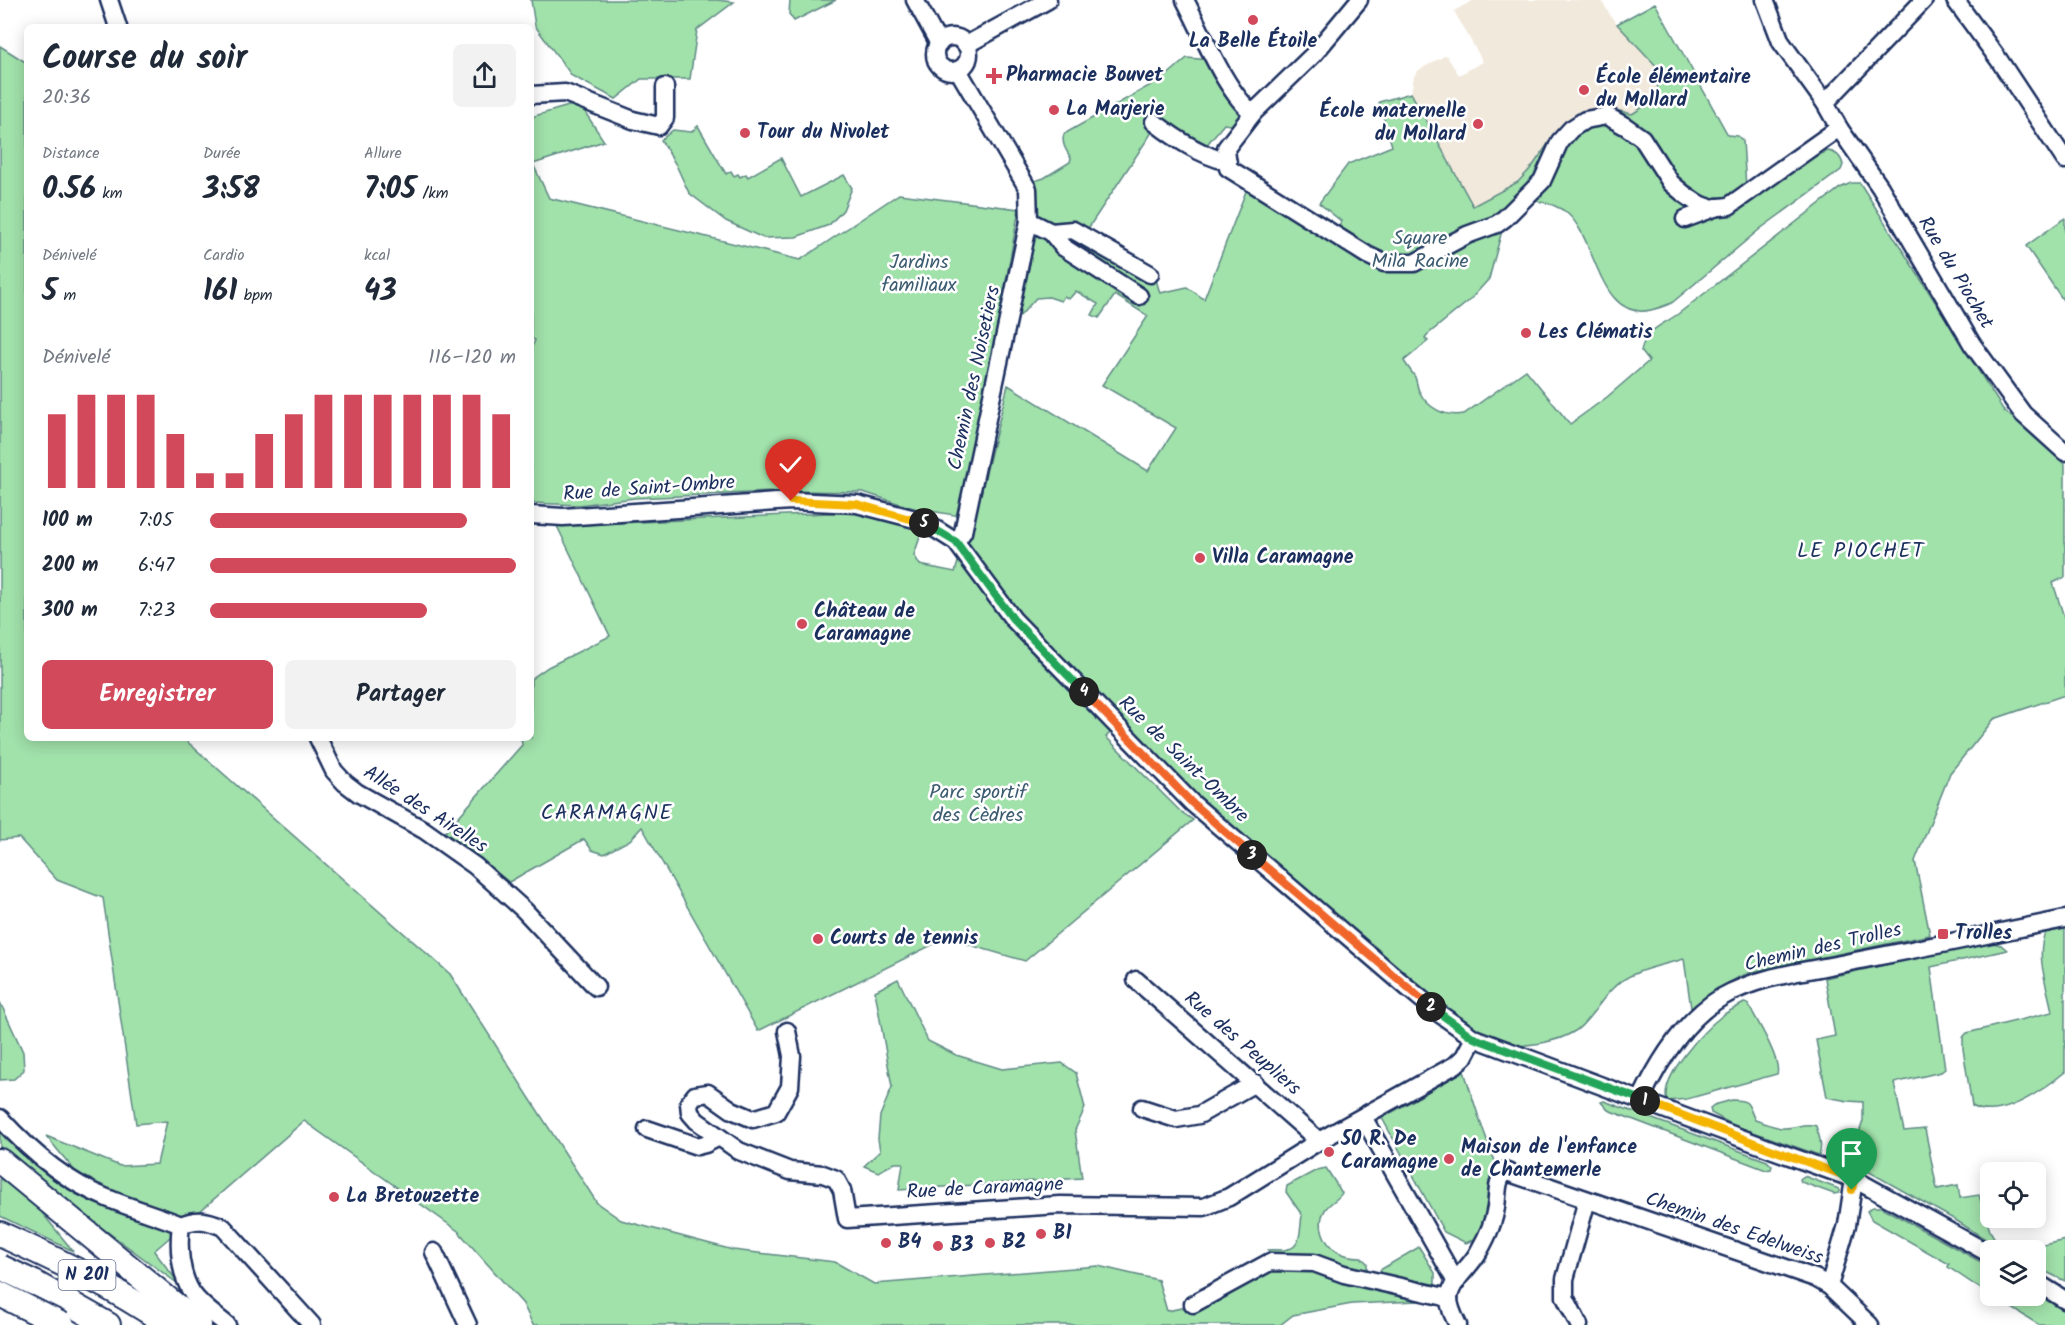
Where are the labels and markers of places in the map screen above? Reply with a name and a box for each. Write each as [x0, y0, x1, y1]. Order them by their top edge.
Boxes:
marker: La Belle Étoile [1246, 13, 1260, 27]
place label: La Belle Étoile [1189, 26, 1318, 58]
place label: Pharmacie Bouvet [1006, 60, 1164, 92]
place label: École élémentaire du Mollard [1596, 62, 1751, 117]
marker: Pharmacie Bouvet [987, 69, 1001, 83]
marker: École élémentaire du Mollard [1577, 83, 1591, 97]
place label: La Marjerie [1066, 94, 1165, 126]
place label: École maternelle du Mollard [1319, 96, 1467, 151]
marker: La Marjerie [1047, 103, 1061, 117]
place label: Tour du Nivolet [757, 117, 890, 149]
marker: École maternelle du Mollard [1471, 117, 1485, 131]
marker: Tour du Nivolet [738, 126, 752, 140]
place label: Les Clématis [1538, 317, 1653, 349]
marker: Les Clématis [1519, 326, 1533, 340]
pin [765, 439, 816, 501]
pin: 5 [909, 508, 939, 538]
place label: Villa Caramagne [1212, 542, 1354, 574]
marker: Villa Caramagne [1193, 551, 1207, 565]
place label: Château de Caramagne [814, 596, 915, 651]
marker: Château de Caramagne [795, 617, 809, 631]
pin: 4 [1069, 677, 1099, 707]
pin: 3 [1237, 840, 1267, 870]
place label: Trolles [1955, 918, 2013, 950]
place label: Courts de tennis [830, 923, 979, 955]
marker: Trolles [1936, 927, 1950, 941]
marker: Courts de tennis [811, 932, 825, 946]
pin: 2 [1416, 992, 1446, 1022]
pin: 1 [1630, 1086, 1660, 1116]
place label: 50 R. De Caramagne [1340, 1124, 1438, 1179]
pin [1826, 1128, 1877, 1190]
place label: Maison de l'enfance de Chantemerle [1461, 1132, 1637, 1187]
marker: 50 R. De Caramagne [1322, 1145, 1336, 1159]
marker: Maison de l'enfance de Chantemerle [1442, 1152, 1456, 1166]
place label: La Bretouzette [346, 1181, 480, 1213]
marker: La Bretouzette [327, 1190, 341, 1204]
place label: B1 [1053, 1218, 1072, 1250]
place label: B4 [898, 1227, 921, 1259]
place label: B2 [1002, 1227, 1026, 1259]
marker: B1 [1034, 1227, 1048, 1241]
place label: B3 [950, 1230, 973, 1262]
marker: B4 [879, 1236, 893, 1250]
marker: B2 [983, 1236, 997, 1250]
marker: B3 [931, 1239, 945, 1253]

